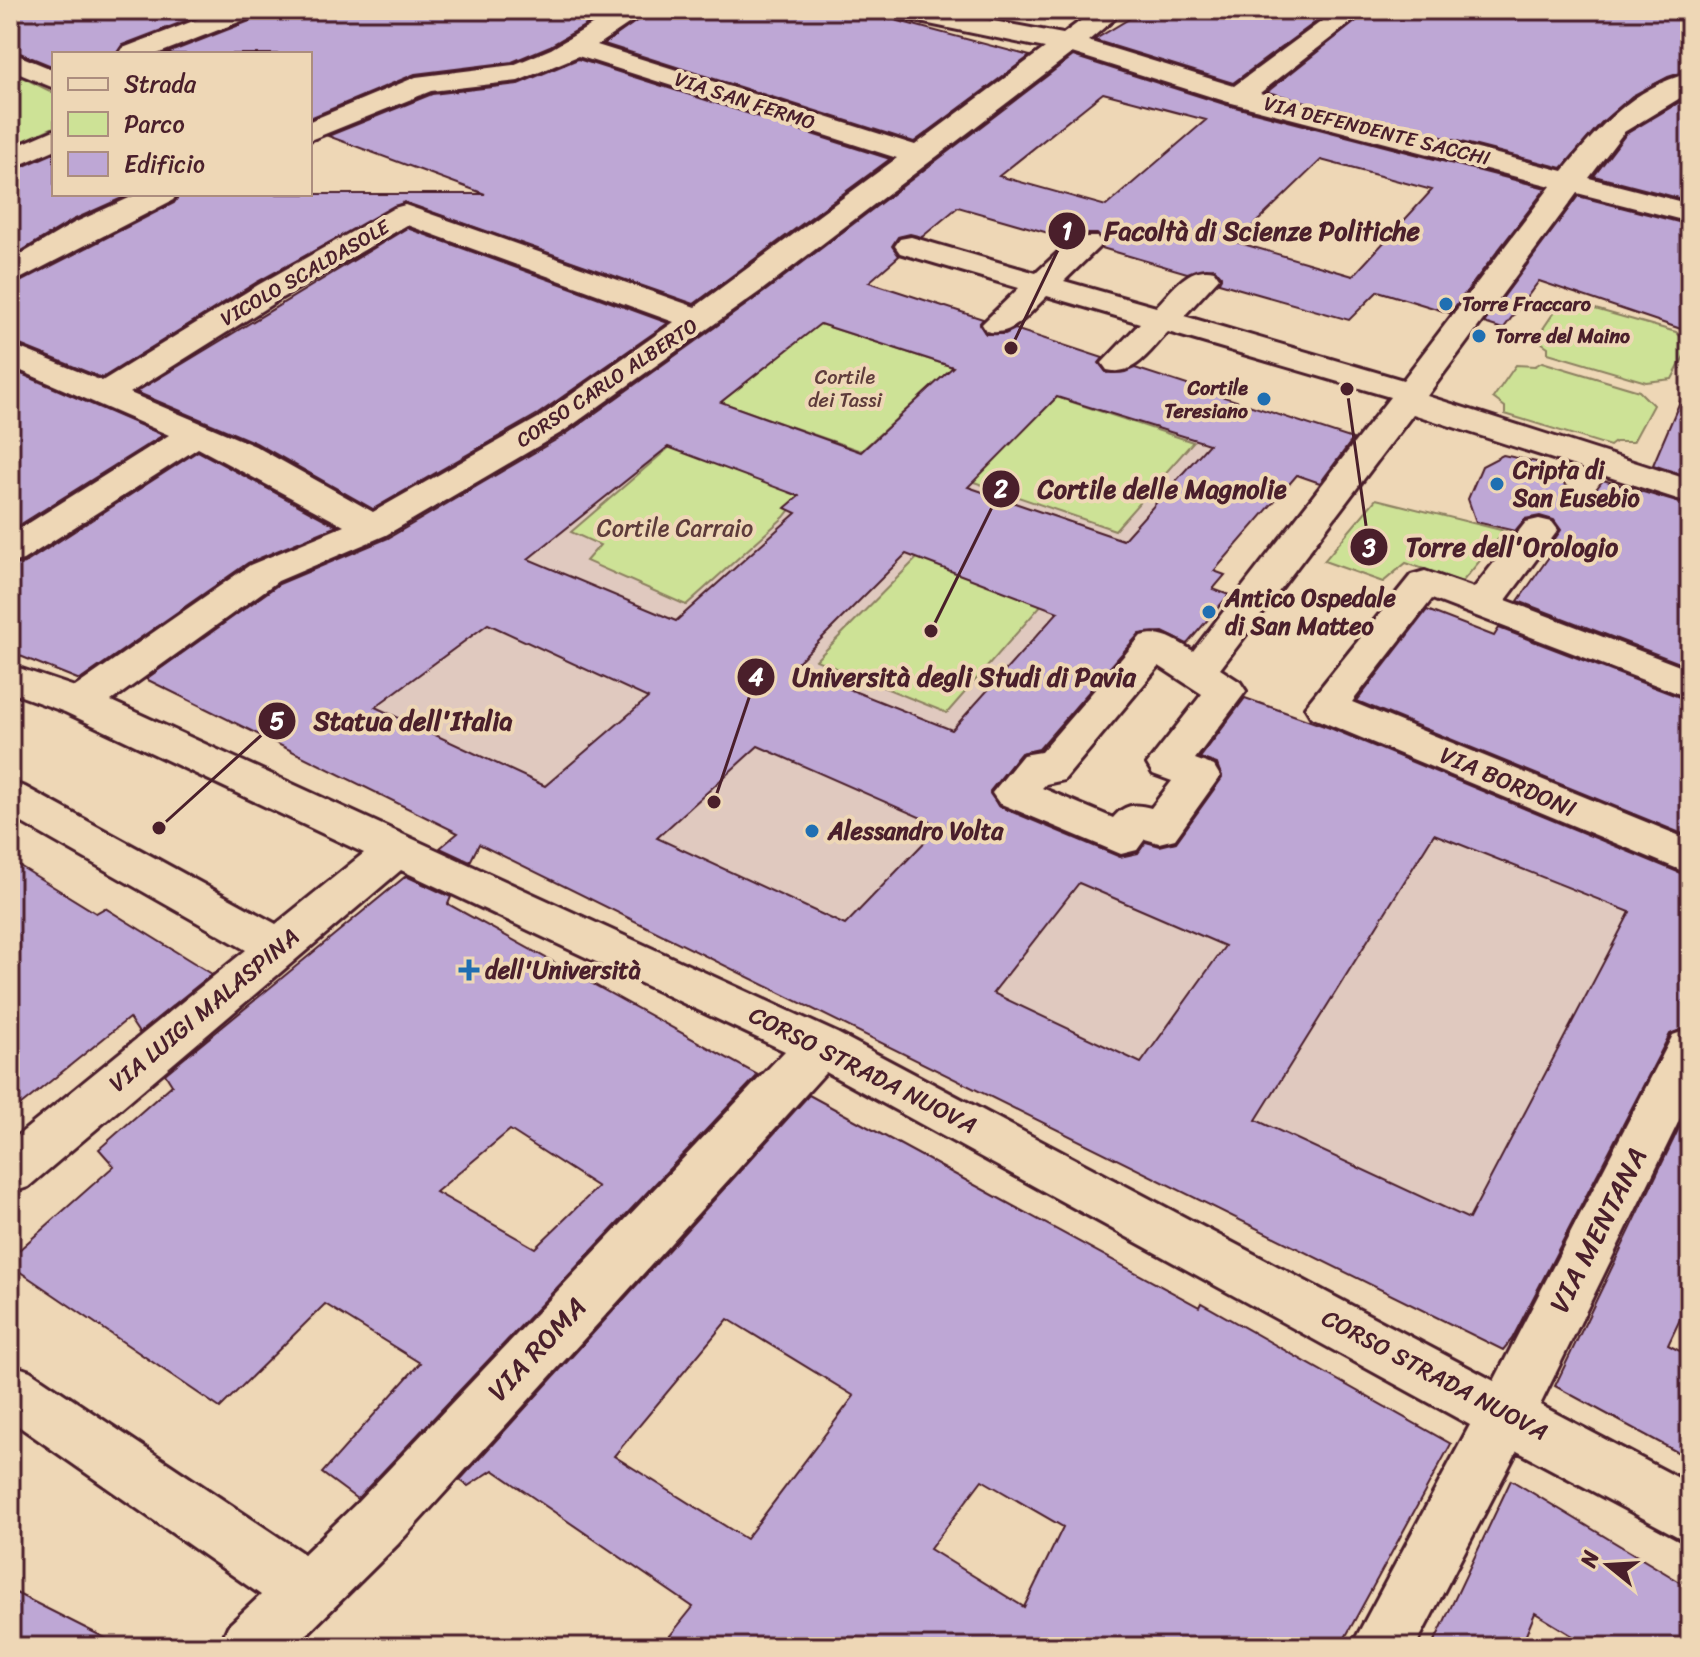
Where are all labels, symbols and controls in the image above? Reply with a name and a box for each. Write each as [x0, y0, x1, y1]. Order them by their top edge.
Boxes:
legend [52, 52, 312, 196]
street label: VIA SAN FERMO [670, 62, 820, 140]
text: Strada [124, 63, 197, 105]
street label: VIA DEFENDENTE SACCHI [1260, 86, 1494, 176]
text: Parco [124, 103, 185, 145]
text: Edificio [124, 143, 205, 185]
callout: Facoltà di Scienze Politiche [1047, 206, 1436, 256]
text: Facoltà di Scienze Politiche [1103, 208, 1420, 254]
street label: VICOLO SCALDASOLE [214, 209, 398, 336]
text: 1 [1062, 210, 1072, 252]
place label: Torre Fraccaro [1462, 287, 1592, 322]
marker: Torre Fraccaro [1437, 295, 1455, 313]
street label: CORSO CARLO ALBERTO [509, 309, 705, 457]
place label: Torre del Maino [1495, 319, 1630, 354]
marker: Torre del Maino [1470, 327, 1488, 345]
park label: Cortile dei Tassi [808, 360, 883, 418]
place label: Cortile Teresiano [1164, 371, 1249, 429]
marker: Cortile Teresiano [1255, 390, 1273, 408]
place label: Cripta di San Eusebio [1512, 449, 1641, 519]
callout: Cortile delle Magnolie [981, 464, 1303, 514]
text: Cortile delle Magnolie [1036, 466, 1287, 512]
text: 2 [993, 468, 1008, 510]
marker: Cripta di San Eusebio [1488, 475, 1506, 493]
park label: Cortile Carraio [597, 507, 753, 549]
callout: Torre dell'Orologio [1349, 522, 1634, 572]
text: Torre dell'Orologio [1406, 524, 1619, 570]
text: 3 [1361, 527, 1376, 569]
place label: Antico Ospedale di San Matteo [1224, 577, 1397, 647]
marker: Antico Ospedale di San Matteo [1200, 603, 1218, 621]
callout: Università degli Studi di Pavia [736, 652, 1152, 702]
text: Università degli Studi di Pavia [792, 654, 1137, 700]
text: 4 [749, 656, 764, 698]
callout: Statua dell'Italia [257, 696, 529, 746]
text: Statua dell'Italia [313, 698, 512, 744]
text: 5 [270, 700, 285, 742]
street label: VIA BORDONI [1433, 734, 1584, 830]
place label: Alessandro Volta [827, 810, 1004, 852]
marker: Alessandro Volta [803, 822, 821, 840]
street label: VIA LUIGI MALASPINA [99, 917, 309, 1103]
place label: dell'Università [485, 949, 641, 991]
marker: dell'Università [460, 961, 478, 979]
street label: CORSO STRADA NUOVA [741, 994, 985, 1146]
street label: VIA MENTANA [1535, 1138, 1661, 1322]
street label: VIA ROMA [475, 1285, 599, 1413]
street label: CORSO STRADA NUOVA [1314, 1297, 1556, 1453]
north arrow [1568, 1525, 1648, 1605]
text: N [1568, 1545, 1611, 1573]

